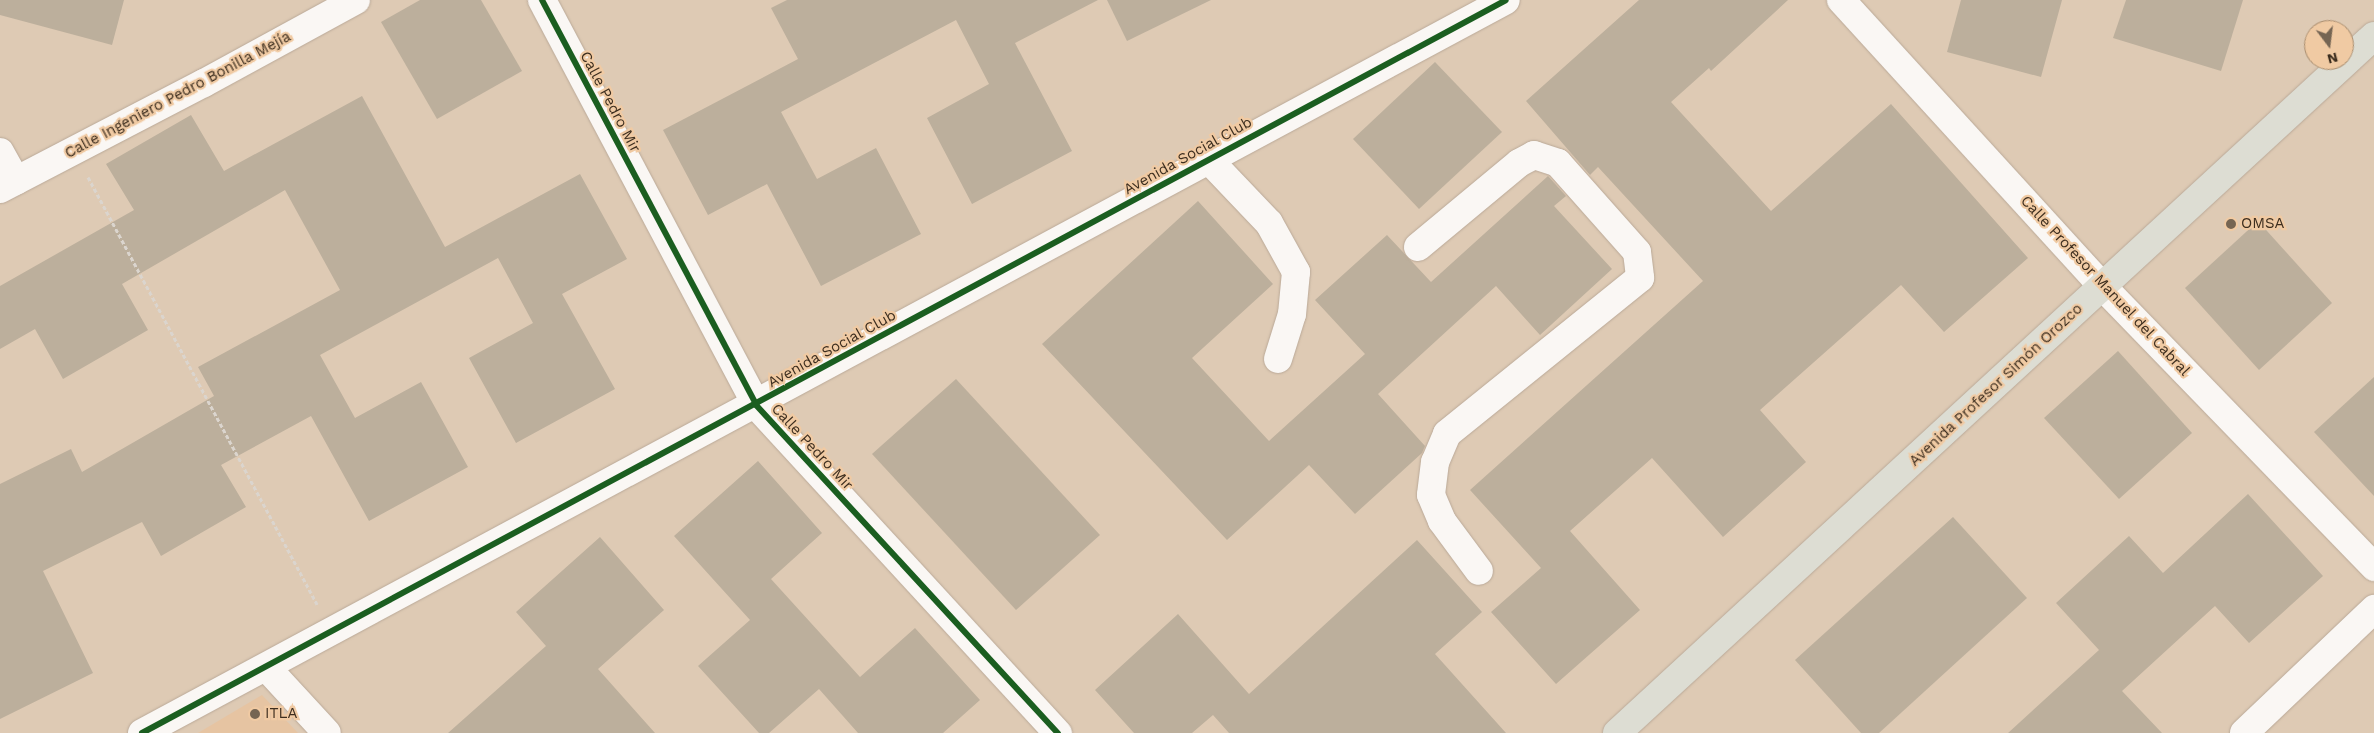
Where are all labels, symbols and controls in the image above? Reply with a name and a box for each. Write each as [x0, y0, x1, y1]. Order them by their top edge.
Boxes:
north arrow [2304, 20, 2354, 70]
street label: Calle Ingeniero Pedro Bonilla Mejía [62, 28, 294, 162]
street label: Calle Pedro Mir [576, 48, 644, 156]
text: N [2326, 49, 2340, 68]
street label: Avenida Social Club [1120, 113, 1256, 199]
street label: Calle Profesor Manuel del Cabral [2016, 192, 2194, 380]
place label: OMSA [2241, 215, 2284, 233]
marker: OMSA [2225, 218, 2237, 230]
street label: Avenida Profesor Simón Orozco [1905, 300, 2087, 470]
street label: Avenida Social Club [764, 306, 900, 392]
street label: Calle Pedro Mir [767, 400, 857, 494]
place label: ITLA [265, 705, 297, 723]
marker: ITLA [249, 708, 261, 720]

